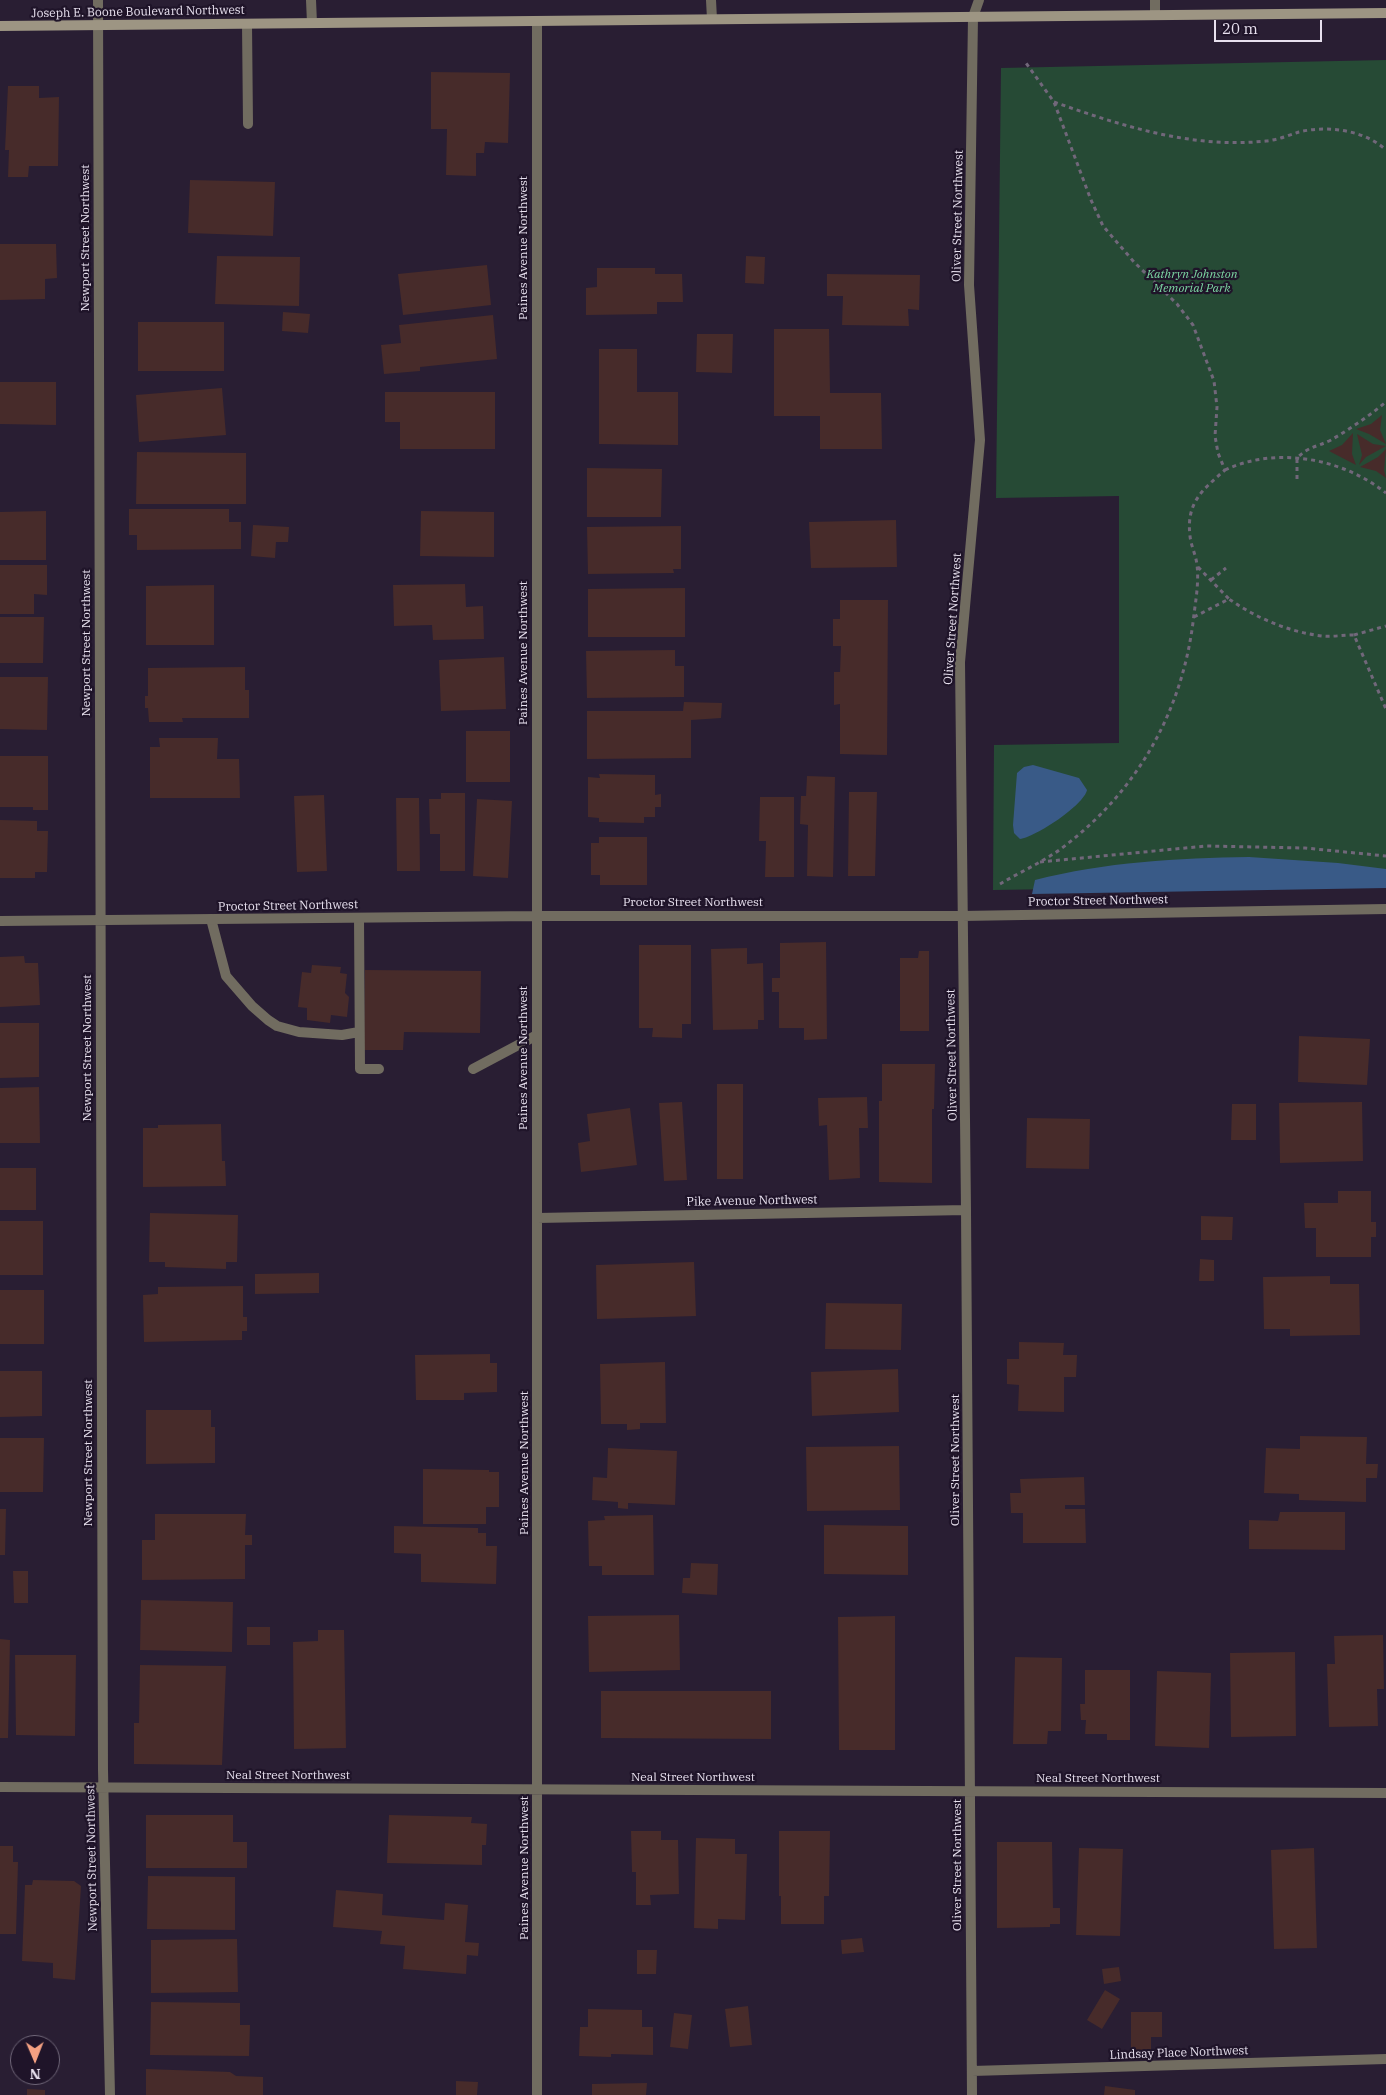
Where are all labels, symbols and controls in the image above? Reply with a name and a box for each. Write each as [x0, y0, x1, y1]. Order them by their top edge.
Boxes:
street label: Joseph E. Boone Boulevard Northwest [31, 3, 245, 21]
scale bar [1216, 10, 1324, 42]
text: 20 m [1222, 19, 1258, 38]
street label: Oliver Street Northwest [950, 150, 966, 282]
street label: Newport Street Northwest [79, 165, 93, 311]
street label: Paines Avenue Northwest [517, 176, 531, 320]
park label: Kathryn Johnston Memorial Park [1146, 268, 1238, 296]
street label: Oliver Street Northwest [941, 553, 965, 685]
street label: Newport Street Northwest [80, 570, 94, 716]
street label: Paines Avenue Northwest [517, 581, 531, 725]
street label: Proctor Street Northwest [1028, 893, 1168, 909]
street label: Proctor Street Northwest [623, 896, 763, 910]
street label: Proctor Street Northwest [218, 898, 358, 914]
street label: Newport Street Northwest [81, 975, 95, 1121]
street label: Paines Avenue Northwest [517, 986, 531, 1130]
street label: Oliver Street Northwest [944, 989, 960, 1121]
street label: Pike Avenue Northwest [686, 1193, 818, 1209]
street label: Newport Street Northwest [82, 1380, 96, 1526]
street label: Paines Avenue Northwest [518, 1391, 532, 1535]
street label: Oliver Street Northwest [949, 1394, 963, 1526]
street label: Neal Street Northwest [226, 1769, 350, 1783]
street label: Neal Street Northwest [631, 1771, 755, 1785]
street label: Neal Street Northwest [1036, 1772, 1160, 1786]
street label: Newport Street Northwest [84, 1784, 100, 1932]
street label: Paines Avenue Northwest [518, 1796, 532, 1940]
street label: Oliver Street Northwest [951, 1799, 965, 1931]
north arrow [10, 2035, 60, 2085]
street label: Lindsay Place Northwest [1109, 2043, 1249, 2063]
text: N [30, 2065, 41, 2083]

